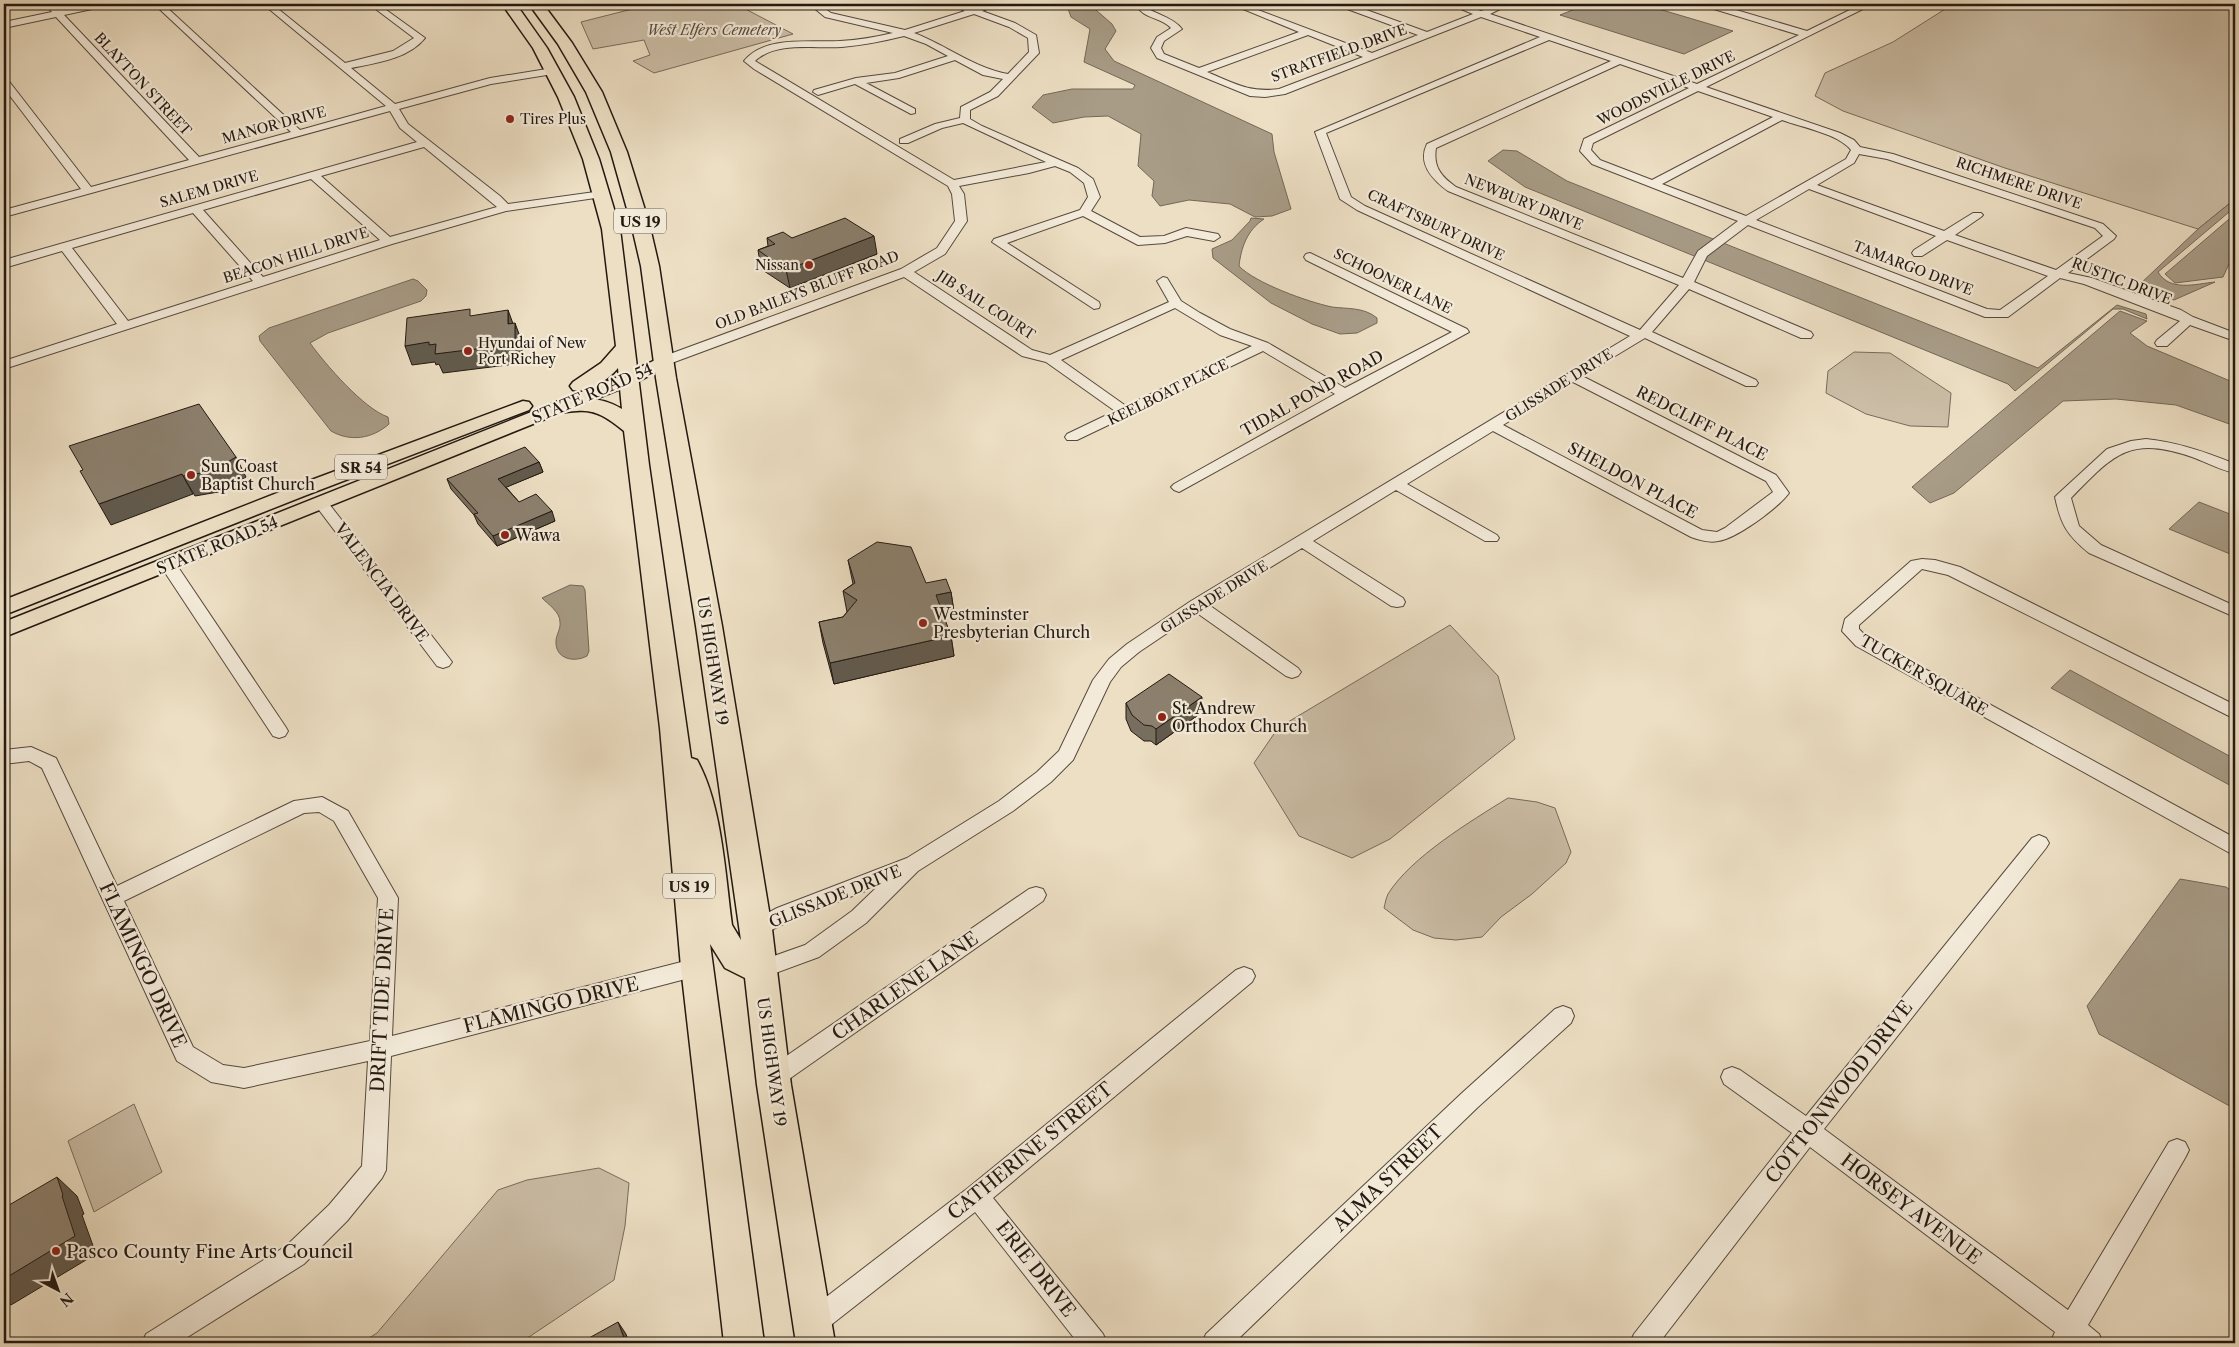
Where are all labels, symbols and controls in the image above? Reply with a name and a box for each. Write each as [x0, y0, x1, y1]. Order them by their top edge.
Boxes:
street label: STRATFIELD DRIVE [1268, 20, 1410, 86]
park label: West Elfers Cemetery [647, 21, 781, 39]
street label: BLAYTON STREET [91, 29, 196, 140]
street label: WOODSVILLE DRIVE [1593, 47, 1738, 130]
street label: MANOR DRIVE [220, 102, 328, 148]
place label: Tires Plus [520, 110, 586, 128]
marker: Tires Plus [504, 113, 516, 125]
street label: RICHMERE DRIVE [1954, 153, 2084, 213]
street label: SALEM DRIVE [158, 166, 260, 212]
street label: NEWBURY DRIVE [1462, 170, 1586, 234]
street label: CRAFTSBURY DRIVE [1365, 185, 1507, 265]
road number: US 19 [614, 208, 666, 234]
street label: BEACON HILL DRIVE [221, 223, 371, 287]
street label: TAMARGO DRIVE [1850, 237, 1976, 299]
street label: SCHOONER LANE [1331, 245, 1455, 317]
street label: OLD BAILEYS BLUFF ROAD [713, 247, 901, 333]
street label: RUSTIC DRIVE [2069, 254, 2175, 308]
place label: Nissan [755, 256, 799, 274]
marker: Nissan [803, 259, 815, 271]
street label: JIB SAIL COURT [932, 265, 1039, 344]
place label: Hyundai of New Port Richey [478, 334, 587, 368]
marker: Hyundai of New Port Richey [462, 345, 474, 357]
street label: TIDAL POND ROAD [1237, 345, 1387, 441]
street label: GLISSADE DRIVE [1502, 345, 1616, 425]
street label: KEELBOAT PLACE [1105, 355, 1231, 429]
street label: STATE ROAD 54 [528, 358, 656, 428]
street label: REDCLIFF PLACE [1633, 381, 1771, 465]
street label: SHELDON PLACE [1565, 437, 1701, 523]
road number: SR 54 [335, 454, 387, 480]
place label: Sun Coast Baptist Church [201, 456, 315, 494]
marker: Sun Coast Baptist Church [185, 469, 197, 481]
street label: STATE ROAD 54 [153, 511, 281, 579]
street label: VALENCIA DRIVE [330, 518, 433, 645]
place label: Wawa [514, 525, 561, 545]
marker: Wawa [499, 529, 511, 541]
street label: GLISSADE DRIVE [1157, 557, 1271, 637]
street label: US HIGHWAY 19 [693, 595, 733, 727]
place label: Westminster Presbyterian Church [932, 604, 1090, 642]
marker: Westminster Presbyterian Church [917, 617, 929, 629]
street label: TUCKER SQUARE [1856, 630, 1992, 720]
place label: St. Andrew Orthodox Church [1172, 698, 1307, 736]
marker: St. Andrew Orthodox Church [1156, 711, 1168, 723]
street label: GLISSADE DRIVE [766, 860, 904, 932]
road number: US 19 [663, 874, 715, 898]
street label: FLAMINGO DRIVE [95, 879, 191, 1051]
street label: DRIFT TIDE DRIVE [366, 907, 398, 1093]
street label: CHARLENE LANE [827, 927, 983, 1045]
street label: FLAMINGO DRIVE [461, 972, 641, 1038]
street label: US HIGHWAY 19 [753, 996, 791, 1128]
street label: COTTONWOOD DRIVE [1761, 996, 1917, 1188]
street label: CATHERINE STREET [943, 1077, 1118, 1225]
street label: ALMA STREET [1327, 1119, 1448, 1237]
street label: HORSEY AVENUE [1836, 1149, 1986, 1269]
street label: ERIE DRIVE [991, 1216, 1081, 1322]
place label: Pasco County Fine Arts Council [66, 1240, 354, 1263]
marker: Pasco County Fine Arts Council [50, 1245, 62, 1257]
north arrow [32, 1264, 82, 1314]
text: N [56, 1289, 77, 1311]

